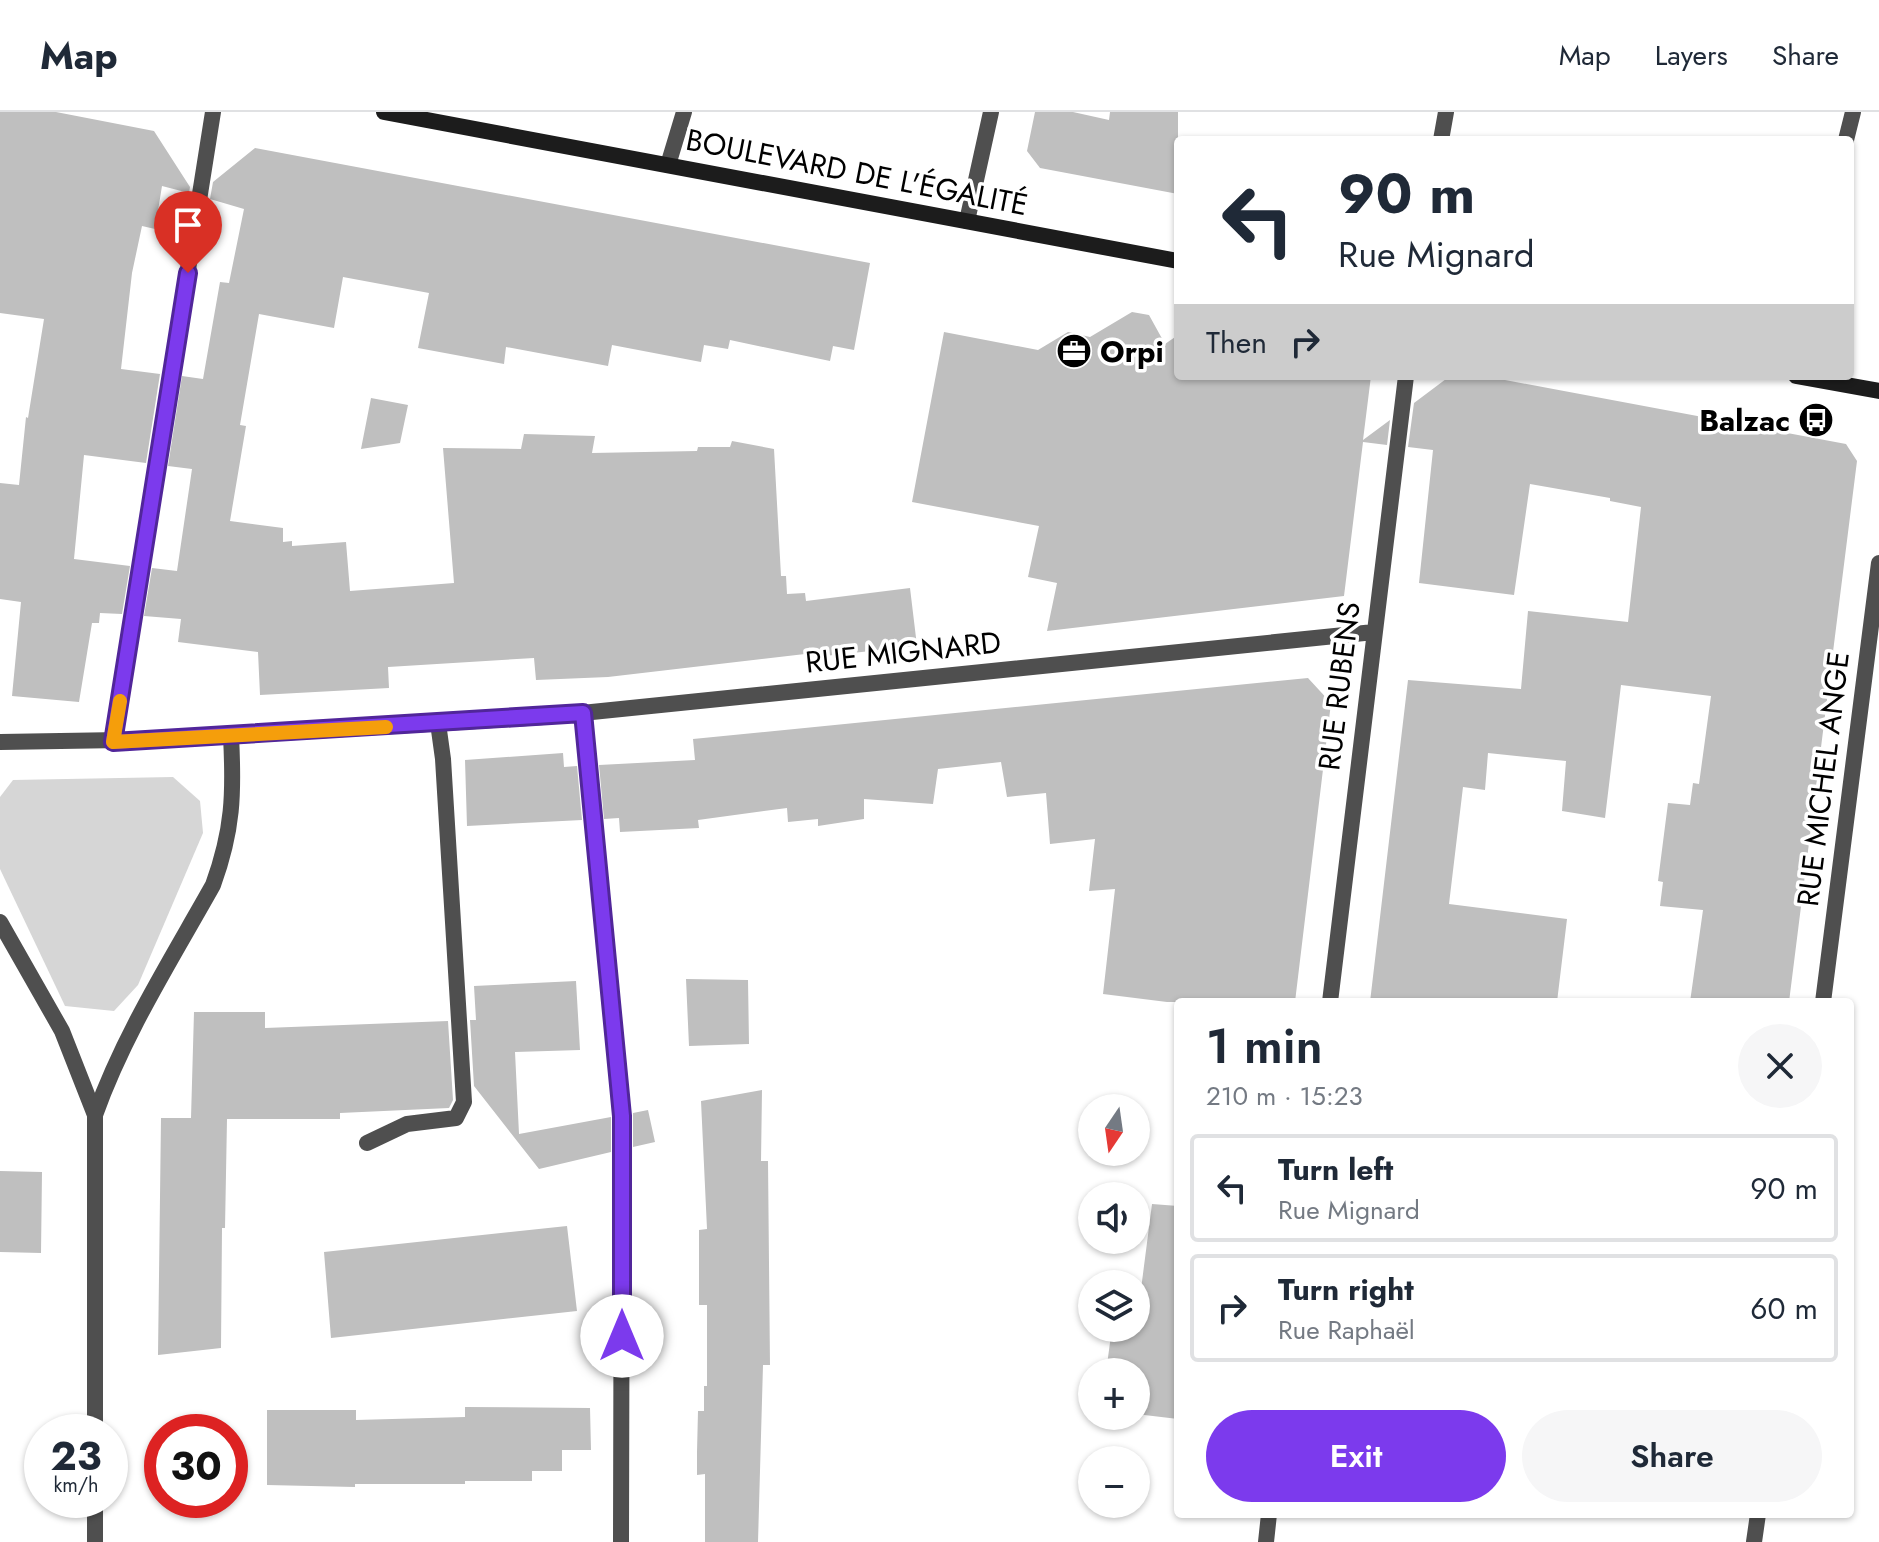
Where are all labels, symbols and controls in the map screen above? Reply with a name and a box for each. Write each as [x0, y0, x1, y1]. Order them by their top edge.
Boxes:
text: Map [40, 28, 118, 83]
text: Map [1559, 35, 1611, 76]
text: Layers [1655, 35, 1728, 76]
text: Share [1772, 35, 1839, 76]
street label: BOULEVARD DE L'ÉGALITÉ [682, 118, 1032, 226]
text: 90 m [1338, 153, 1475, 234]
icon: left [1206, 168, 1310, 272]
pin [154, 191, 222, 273]
icon: arrive [166, 203, 210, 247]
text: Rue Mignard [1338, 228, 1535, 280]
icon: right [1283, 320, 1327, 364]
text: Then [1206, 321, 1267, 364]
place label: Orpi [1100, 330, 1164, 373]
office icon: Orpi [1055, 332, 1093, 370]
place label: Balzac [1699, 399, 1790, 442]
bus stop icon: Balzac [1797, 401, 1835, 439]
street label: RUE RUBENS [1307, 599, 1371, 773]
street label: RUE MIGNARD [803, 620, 1003, 684]
street label: RUE MICHEL ANGE [1786, 649, 1860, 909]
text: 1 min [1206, 1012, 1323, 1081]
button: close [1738, 1024, 1822, 1108]
text: 210 m · 15:23 [1206, 1077, 1363, 1115]
north arrow [1078, 1094, 1150, 1166]
map controls [1078, 1094, 1150, 1518]
text: Turn left [1278, 1148, 1393, 1191]
icon: left [1210, 1166, 1254, 1210]
text: 90 m [1750, 1167, 1818, 1210]
button: sound [1078, 1182, 1150, 1254]
text: Rue Mignard [1278, 1191, 1420, 1229]
text: Turn right [1278, 1268, 1414, 1311]
button: layers [1078, 1270, 1150, 1342]
icon: right [1210, 1286, 1254, 1330]
text: 60 m [1750, 1287, 1818, 1330]
position arrow [580, 1294, 664, 1378]
text: Rue Raphaël [1278, 1311, 1415, 1349]
button: + [1078, 1358, 1150, 1430]
button: Exit [1206, 1410, 1506, 1502]
button: Share [1522, 1410, 1822, 1502]
speed limit sign: 30 [144, 1414, 248, 1518]
text: 23 [50, 1427, 102, 1485]
button: − [1078, 1446, 1150, 1518]
text: km/h [53, 1471, 99, 1500]

